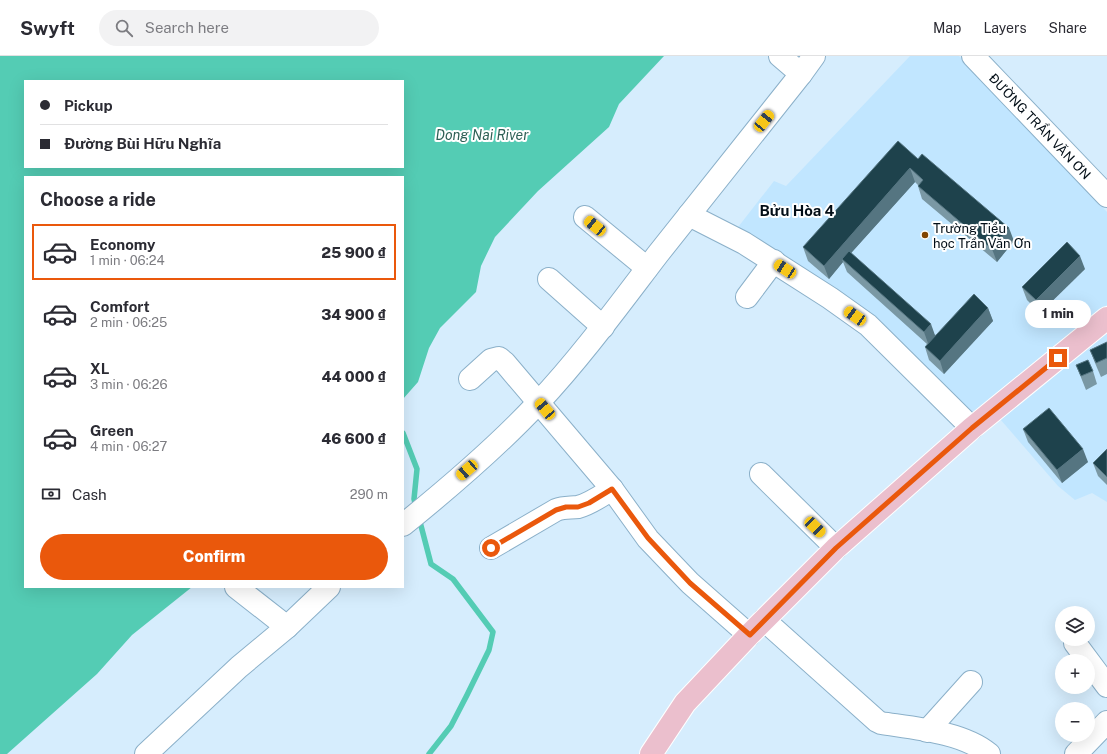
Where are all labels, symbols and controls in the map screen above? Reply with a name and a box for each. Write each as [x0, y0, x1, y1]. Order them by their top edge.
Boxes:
search box [99, 10, 379, 46]
text: Swyft [20, 17, 75, 39]
icon: search [113, 17, 135, 39]
text: Search here [145, 19, 229, 36]
text: Map [933, 20, 961, 36]
text: Layers [983, 20, 1027, 36]
text: Share [1049, 20, 1087, 36]
street label: ĐƯỜNG TRẦN VĂN ƠN [986, 70, 1094, 182]
text: Pickup [64, 97, 113, 114]
car [752, 108, 776, 134]
water label: Dong Nai River [436, 127, 529, 143]
text: Đường Bùi Hữu Nghĩa [64, 135, 221, 152]
text: Choose a ride [40, 189, 156, 210]
district label: Bửu Hòa 4 [760, 202, 835, 219]
car [582, 214, 608, 238]
place label: Trường Tiểu học Trần Văn Ơn [933, 221, 1031, 251]
marker: Trường Tiểu học Trần Văn Ơn [920, 230, 930, 240]
icon: car [42, 234, 78, 270]
text: Economy [90, 236, 155, 253]
text: 25 900 ₫ [321, 244, 386, 261]
text: 1 min · 06:24 [90, 253, 165, 268]
car [772, 257, 798, 281]
icon: car [42, 296, 78, 332]
text: Comfort [90, 298, 150, 315]
callout: 1 min [1025, 300, 1091, 328]
car [842, 304, 868, 328]
text: 34 900 ₫ [321, 306, 386, 323]
text: 1 min [1042, 306, 1074, 321]
text: 2 min · 06:25 [90, 315, 167, 330]
route end [1049, 349, 1067, 367]
icon: car [42, 358, 78, 394]
text: XL [90, 360, 109, 377]
text: 44 000 ₫ [322, 368, 386, 385]
text: 3 min · 06:26 [90, 377, 168, 392]
car [533, 396, 557, 422]
icon: car [42, 420, 78, 456]
text: Green [90, 422, 134, 439]
text: 46 600 ₫ [321, 430, 386, 447]
text: 4 min · 06:27 [90, 439, 167, 454]
car [454, 458, 480, 482]
icon: cash [40, 483, 62, 505]
text: Cash [72, 486, 107, 503]
text: 290 m [350, 487, 388, 502]
car [802, 514, 828, 540]
button: Confirm [40, 534, 388, 580]
route start [482, 539, 500, 557]
map controls [1055, 606, 1095, 742]
button: layers [1055, 606, 1095, 646]
button: + [1055, 654, 1095, 694]
button: − [1055, 702, 1095, 742]

